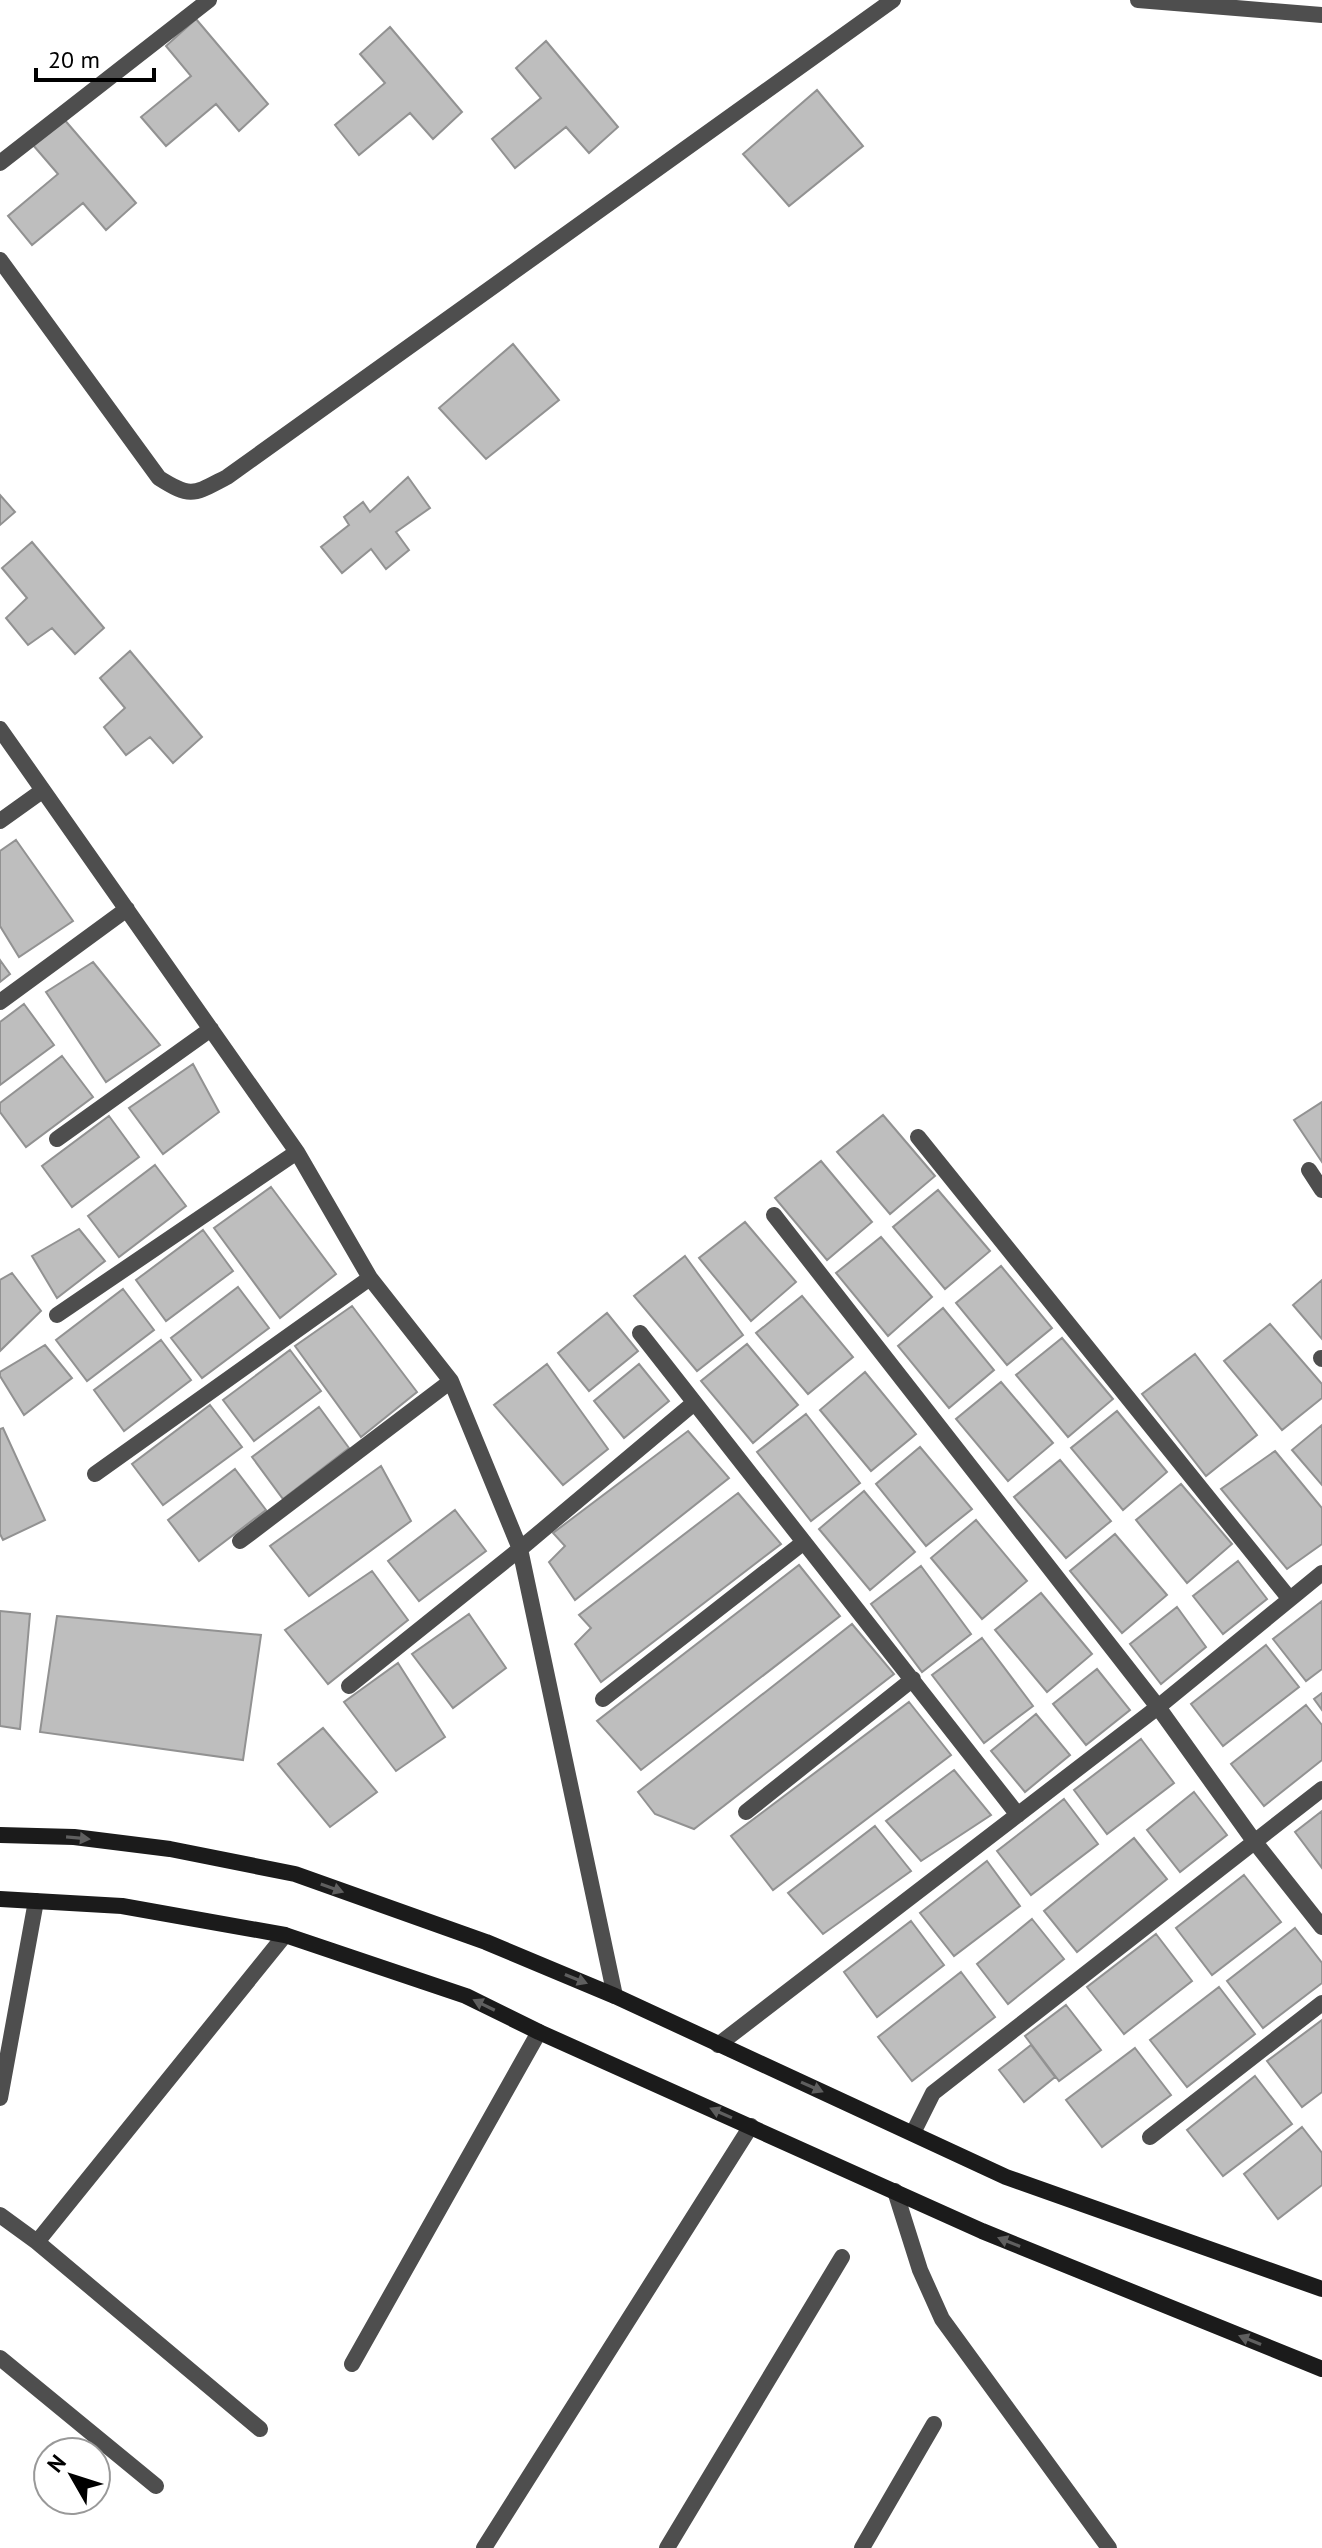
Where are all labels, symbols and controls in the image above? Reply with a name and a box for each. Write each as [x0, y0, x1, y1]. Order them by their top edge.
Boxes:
scale bar [36, 32, 154, 82]
text: 20 m [48, 44, 100, 75]
one-way arrow [66, 1832, 91, 1845]
one-way arrow [321, 1882, 345, 1894]
one-way arrow [564, 1973, 588, 1986]
one-way arrow [472, 1998, 496, 2012]
one-way arrow [800, 2080, 824, 2094]
one-way arrow [709, 2106, 732, 2119]
one-way arrow [997, 2235, 1021, 2248]
one-way arrow [1238, 2333, 1262, 2346]
north arrow [32, 2436, 112, 2516]
text: N [41, 2449, 72, 2478]

